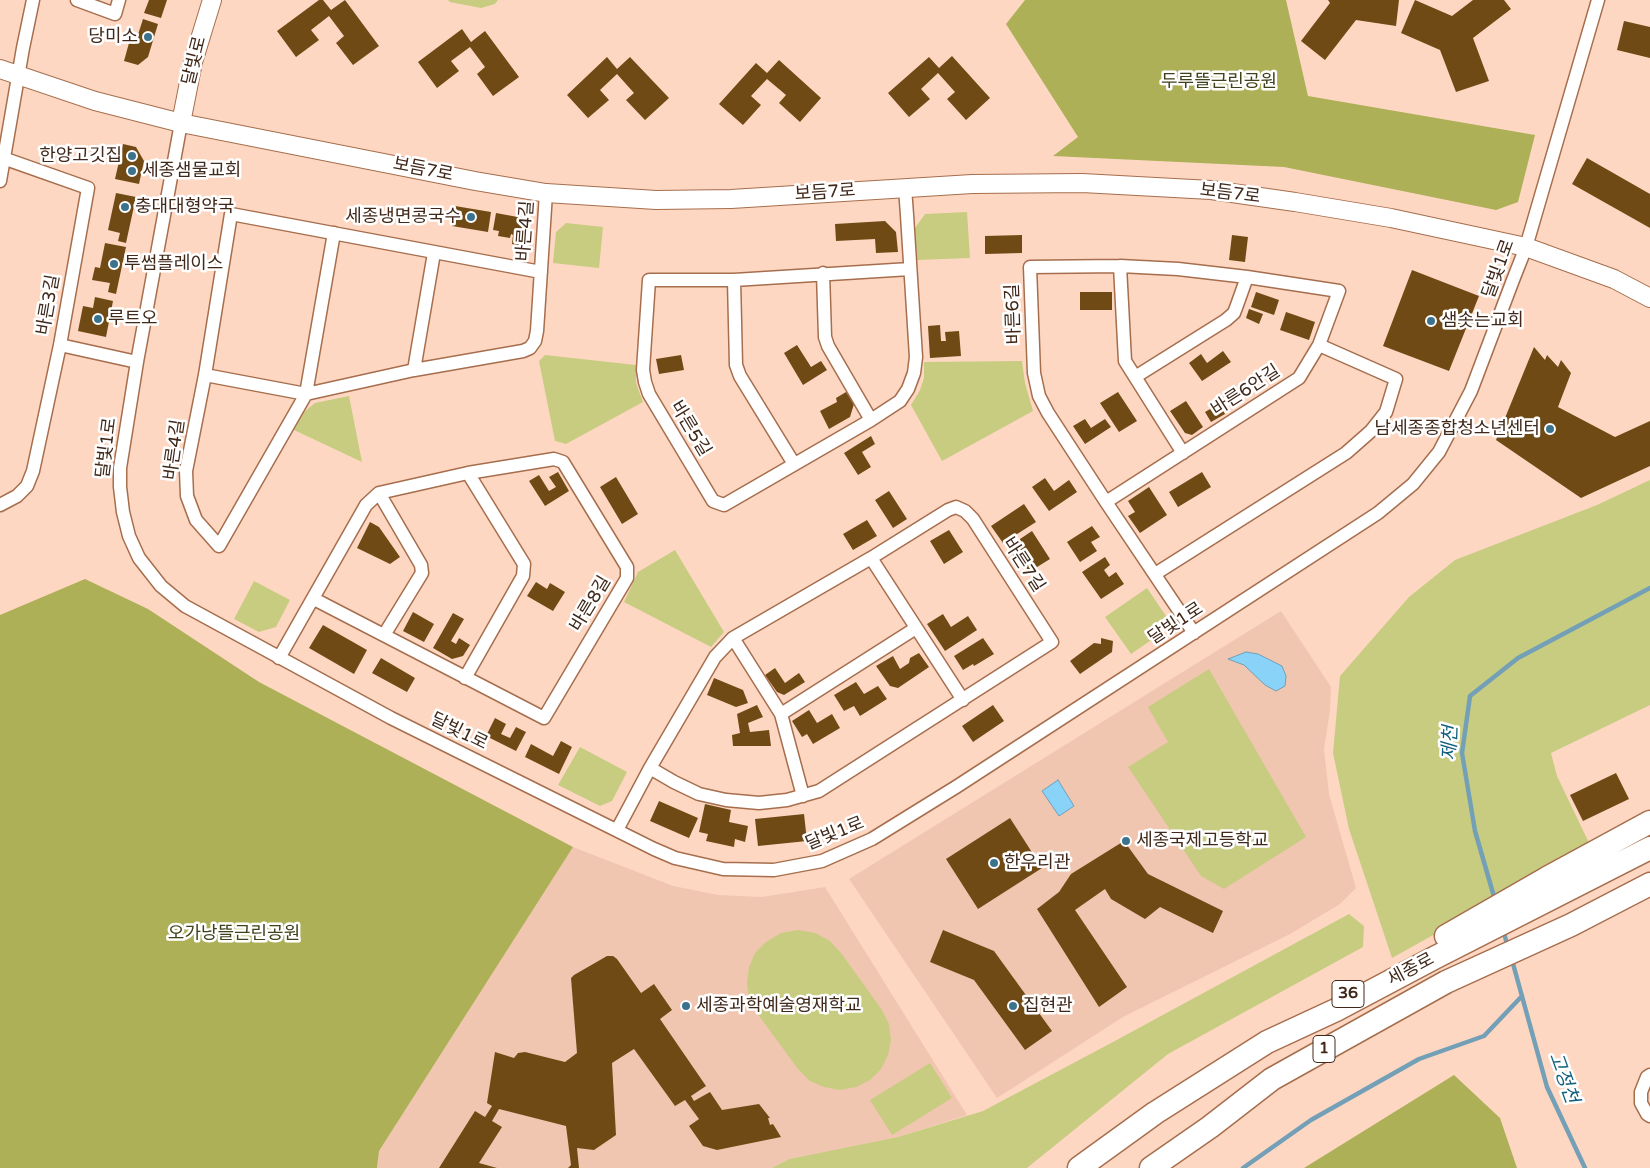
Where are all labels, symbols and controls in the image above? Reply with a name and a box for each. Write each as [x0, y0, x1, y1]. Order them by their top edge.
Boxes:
place label: 당미소 [88, 26, 138, 48]
marker: 당미소 [142, 31, 154, 43]
street label: 달빛로 [179, 34, 211, 88]
park label: 두루뜰근린공원 [1161, 71, 1277, 93]
place label: 한양고깃집 [39, 145, 122, 167]
marker: 한양고깃집 [126, 150, 138, 162]
street label: 보듬7로 [391, 154, 455, 186]
place label: 세종샘물교회 [142, 160, 241, 182]
marker: 세종샘물교회 [126, 165, 138, 177]
street label: 보듬7로 [794, 180, 856, 206]
street label: 보듬7로 [1198, 180, 1262, 208]
place label: 충대대형약국 [135, 196, 234, 218]
street label: 바른4길 [513, 200, 539, 262]
marker: 충대대형약국 [119, 201, 131, 213]
place label: 세종냉면콩국수 [345, 206, 461, 228]
marker: 세종냉면콩국수 [465, 211, 477, 223]
street label: 달빛1로 [1478, 237, 1520, 301]
place label: 투썸플레이스 [124, 253, 223, 275]
marker: 투썸플레이스 [108, 258, 120, 270]
street label: 바른3길 [33, 273, 65, 337]
street label: 바른6길 [1002, 283, 1026, 345]
place label: 루트오 [108, 308, 158, 330]
place label: 샘솟는교회 [1441, 310, 1524, 332]
marker: 루트오 [92, 313, 104, 325]
marker: 샘솟는교회 [1425, 315, 1437, 327]
street label: 바른6안길 [1208, 361, 1284, 421]
street label: 바른5길 [665, 397, 715, 461]
street label: 달빛1로 [93, 416, 121, 480]
street label: 바른4길 [160, 418, 190, 482]
place label: 남세종종합청소년센터 [1374, 418, 1540, 440]
marker: 남세종종합청소년센터 [1544, 423, 1556, 435]
street label: 바른7길 [997, 534, 1049, 596]
street label: 바른8길 [566, 572, 616, 636]
street label: 달빛1로 [1145, 598, 1207, 650]
street label: 달빛1로 [427, 709, 491, 755]
water label: 제천 [1439, 725, 1463, 761]
street label: 달빛1로 [803, 813, 867, 855]
place label: 세종국제고등학교 [1136, 830, 1268, 852]
marker: 세종국제고등학교 [1120, 835, 1132, 847]
place label: 한우리관 [1004, 852, 1070, 874]
marker: 한우리관 [988, 857, 1000, 869]
park label: 오가낭뜰근린공원 [168, 923, 300, 945]
street label: 세종로 [1384, 949, 1438, 991]
road number: 36 [1332, 981, 1364, 1008]
place label: 세종과학예술영재학교 [696, 995, 862, 1017]
place label: 집현관 [1023, 995, 1073, 1017]
marker: 세종과학예술영재학교 [680, 1000, 692, 1012]
marker: 집현관 [1007, 1000, 1019, 1012]
road number: 1 [1313, 1036, 1335, 1062]
water label: 고정천 [1543, 1049, 1583, 1107]

